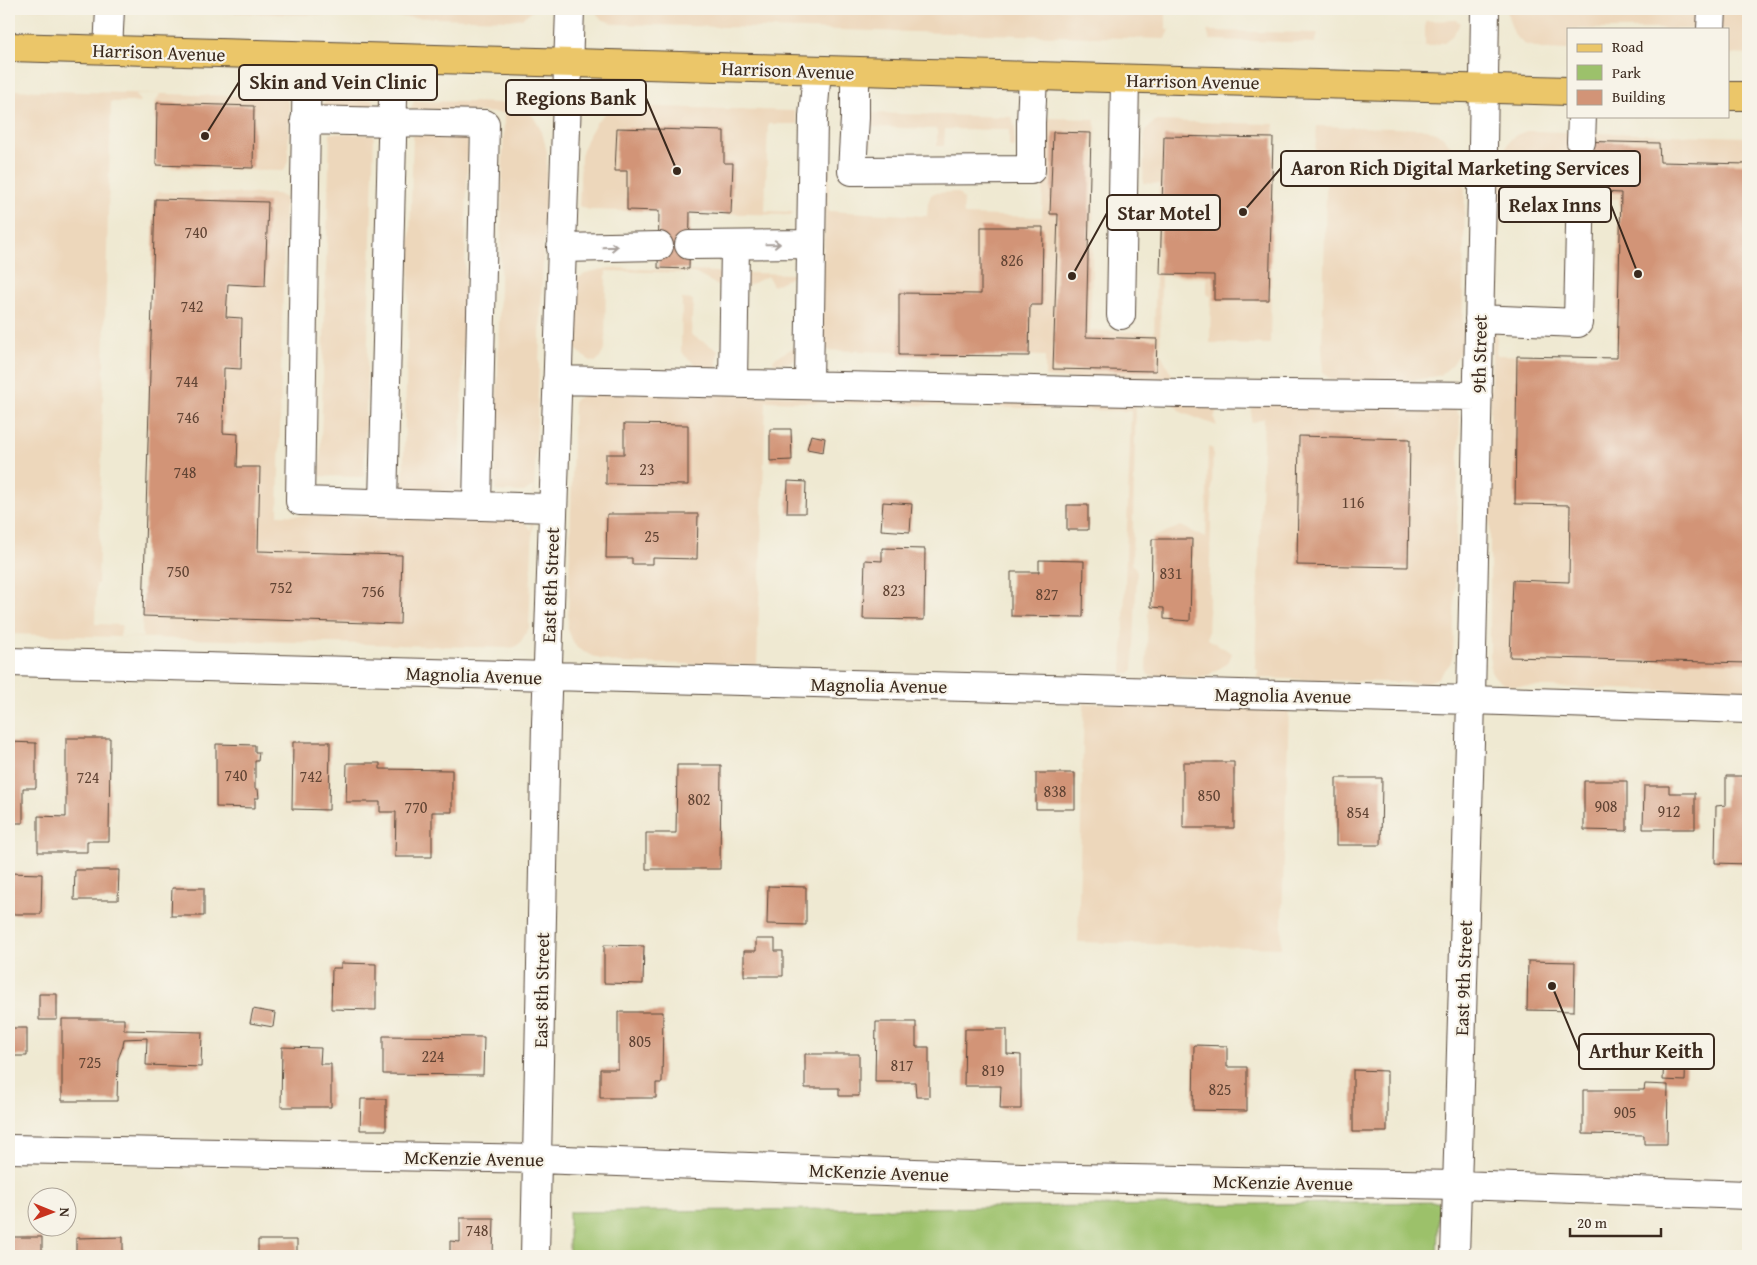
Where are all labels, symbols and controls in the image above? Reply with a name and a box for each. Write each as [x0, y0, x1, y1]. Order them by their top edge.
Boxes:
legend [1567, 28, 1730, 118]
street label: Harrison Avenue [92, 36, 226, 68]
text: Road [1612, 36, 1643, 57]
street label: Harrison Avenue [721, 54, 855, 86]
text: Park [1612, 62, 1641, 83]
callout: Skin and Vein Clinic [239, 65, 437, 100]
street label: Harrison Avenue [1126, 66, 1260, 96]
text: Skin and Vein Clinic [249, 67, 427, 96]
callout: Regions Bank [506, 80, 646, 115]
text: Regions Bank [516, 83, 637, 112]
text: Building [1612, 86, 1666, 107]
callout: Aaron Rich Digital Marketing Services [1281, 151, 1640, 186]
text: Aaron Rich Digital Marketing Services [1291, 153, 1629, 182]
callout: Relax Inns [1499, 187, 1611, 222]
text: Relax Inns [1509, 190, 1601, 219]
callout: Star Motel [1107, 195, 1220, 230]
text: Star Motel [1117, 198, 1211, 227]
house number: 740 [184, 220, 208, 244]
one-way arrow [764, 239, 781, 249]
one-way arrow [602, 242, 618, 252]
house number: 826 [1000, 248, 1024, 272]
house number: 742 [180, 294, 204, 318]
street label: 9th Street [1464, 314, 1494, 394]
house number: 744 [175, 369, 199, 393]
house number: 746 [176, 405, 200, 429]
house number: 23 [639, 457, 655, 481]
house number: 748 [173, 460, 197, 484]
house number: 116 [1341, 490, 1365, 514]
house number: 25 [644, 524, 660, 548]
street label: East 8th Street [534, 526, 566, 643]
house number: 750 [166, 559, 190, 583]
house number: 831 [1159, 561, 1183, 585]
house number: 752 [269, 575, 293, 599]
house number: 823 [882, 578, 906, 602]
house number: 756 [361, 579, 385, 603]
house number: 827 [1035, 582, 1059, 606]
street label: Magnolia Avenue [405, 659, 543, 691]
street label: Magnolia Avenue [810, 670, 948, 700]
street label: Magnolia Avenue [1214, 680, 1352, 710]
house number: 740 [224, 763, 248, 787]
house number: 742 [299, 764, 323, 788]
house number: 724 [76, 765, 100, 789]
house number: 838 [1043, 779, 1067, 803]
house number: 850 [1197, 783, 1221, 807]
house number: 802 [687, 787, 711, 811]
house number: 908 [1594, 794, 1618, 818]
house number: 770 [404, 795, 428, 819]
house number: 912 [1657, 799, 1681, 823]
house number: 854 [1346, 800, 1370, 824]
street label: East 9th Street [1447, 919, 1479, 1036]
street label: East 8th Street [526, 932, 556, 1048]
house number: 805 [628, 1029, 652, 1053]
callout: Arthur Keith [1579, 1034, 1714, 1069]
text: Arthur Keith [1589, 1036, 1703, 1065]
house number: 224 [421, 1044, 445, 1068]
house number: 725 [78, 1050, 102, 1074]
house number: 817 [890, 1053, 914, 1077]
house number: 819 [981, 1058, 1005, 1082]
house number: 825 [1208, 1077, 1232, 1101]
house number: 905 [1613, 1100, 1637, 1124]
street label: McKenzie Avenue [404, 1143, 544, 1173]
street label: McKenzie Avenue [809, 1156, 950, 1188]
street label: McKenzie Avenue [1213, 1167, 1353, 1197]
north arrow [28, 1188, 78, 1238]
scale bar [1570, 1205, 1661, 1237]
text: N [55, 1207, 75, 1218]
text: 20 m [1577, 1212, 1608, 1233]
house number: 748 [465, 1218, 489, 1242]

